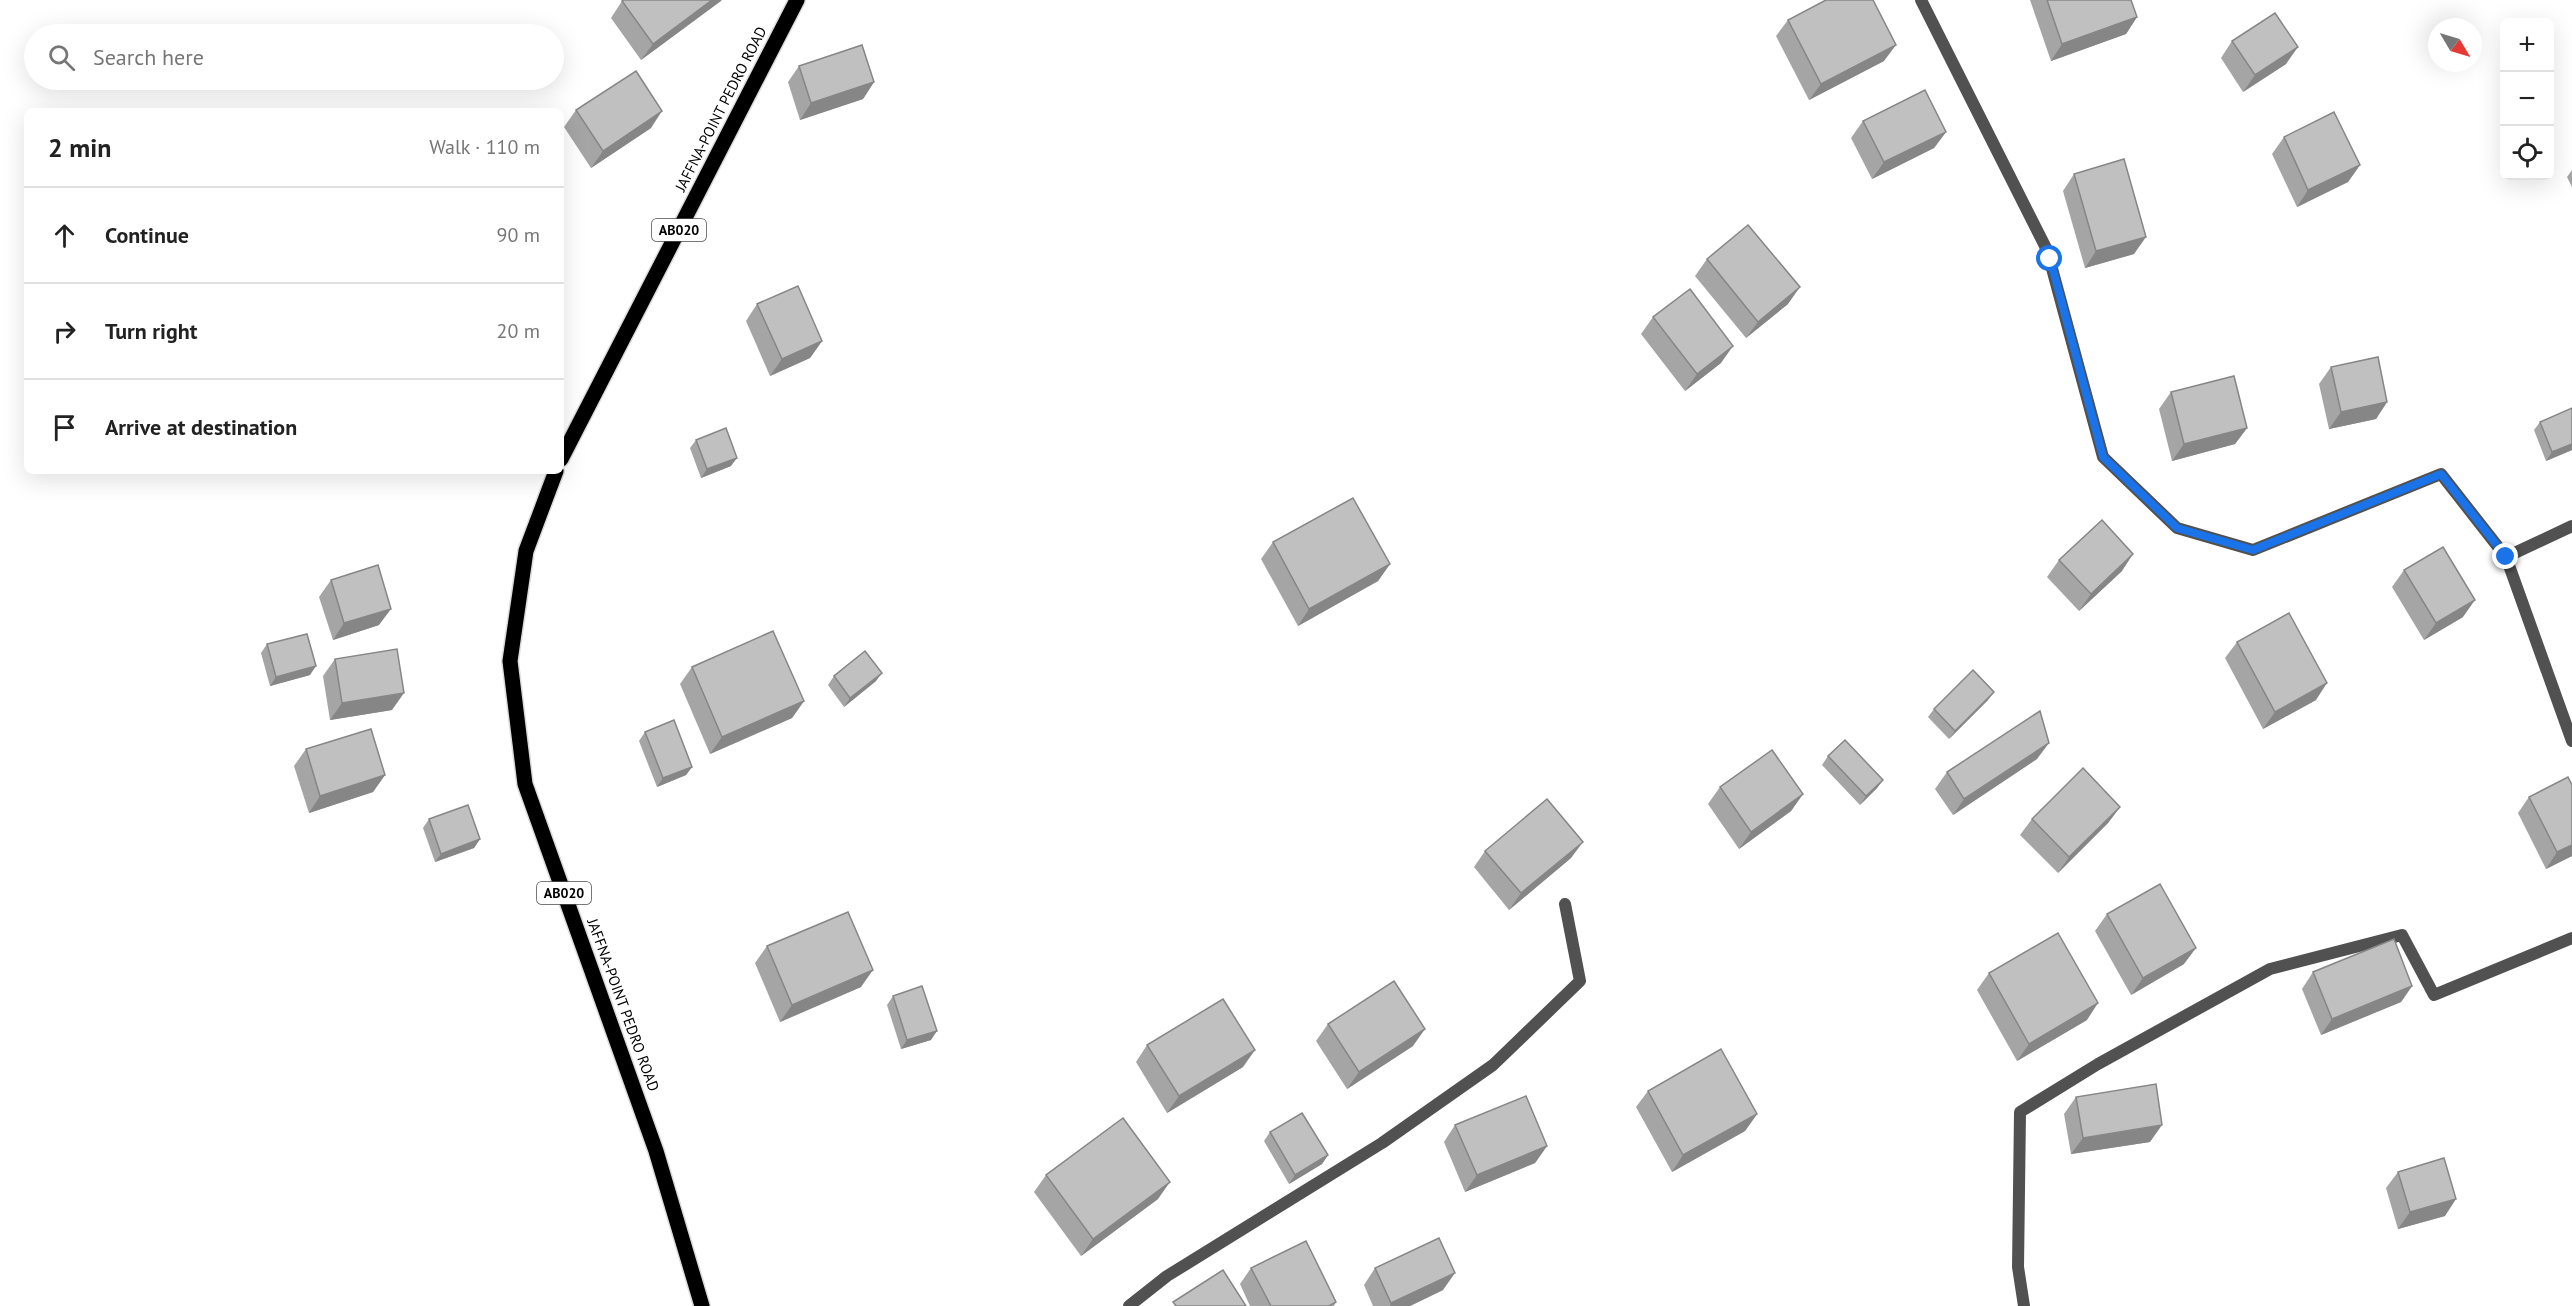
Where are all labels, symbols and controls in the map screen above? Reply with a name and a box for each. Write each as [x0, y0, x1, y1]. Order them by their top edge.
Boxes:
north arrow [2428, 18, 2482, 72]
map controls [2500, 18, 2554, 180]
button: + [2500, 18, 2554, 72]
street label: JAFFNA-POINT PEDRO ROAD [670, 23, 770, 195]
search box [24, 24, 564, 90]
icon: search [45, 41, 78, 74]
text: Search here [93, 43, 204, 71]
button: − [2500, 72, 2554, 126]
button: locate [2500, 126, 2554, 180]
text: 2 min [48, 131, 111, 164]
text: Walk · 110 m [429, 134, 540, 160]
icon: ahead [48, 219, 81, 252]
road number: AB020 [652, 219, 706, 241]
text: Continue [105, 221, 189, 249]
text: 90 m [497, 222, 540, 248]
route start [2036, 245, 2062, 271]
icon: right [48, 315, 81, 348]
text: Turn right [105, 317, 197, 345]
text: 20 m [497, 318, 540, 344]
icon: arrive [48, 411, 81, 444]
text: Arrive at destination [105, 413, 297, 441]
route end [2492, 543, 2518, 569]
road number: AB020 [537, 882, 591, 904]
street label: JAFFNA-POINT PEDRO ROAD [583, 915, 664, 1094]

